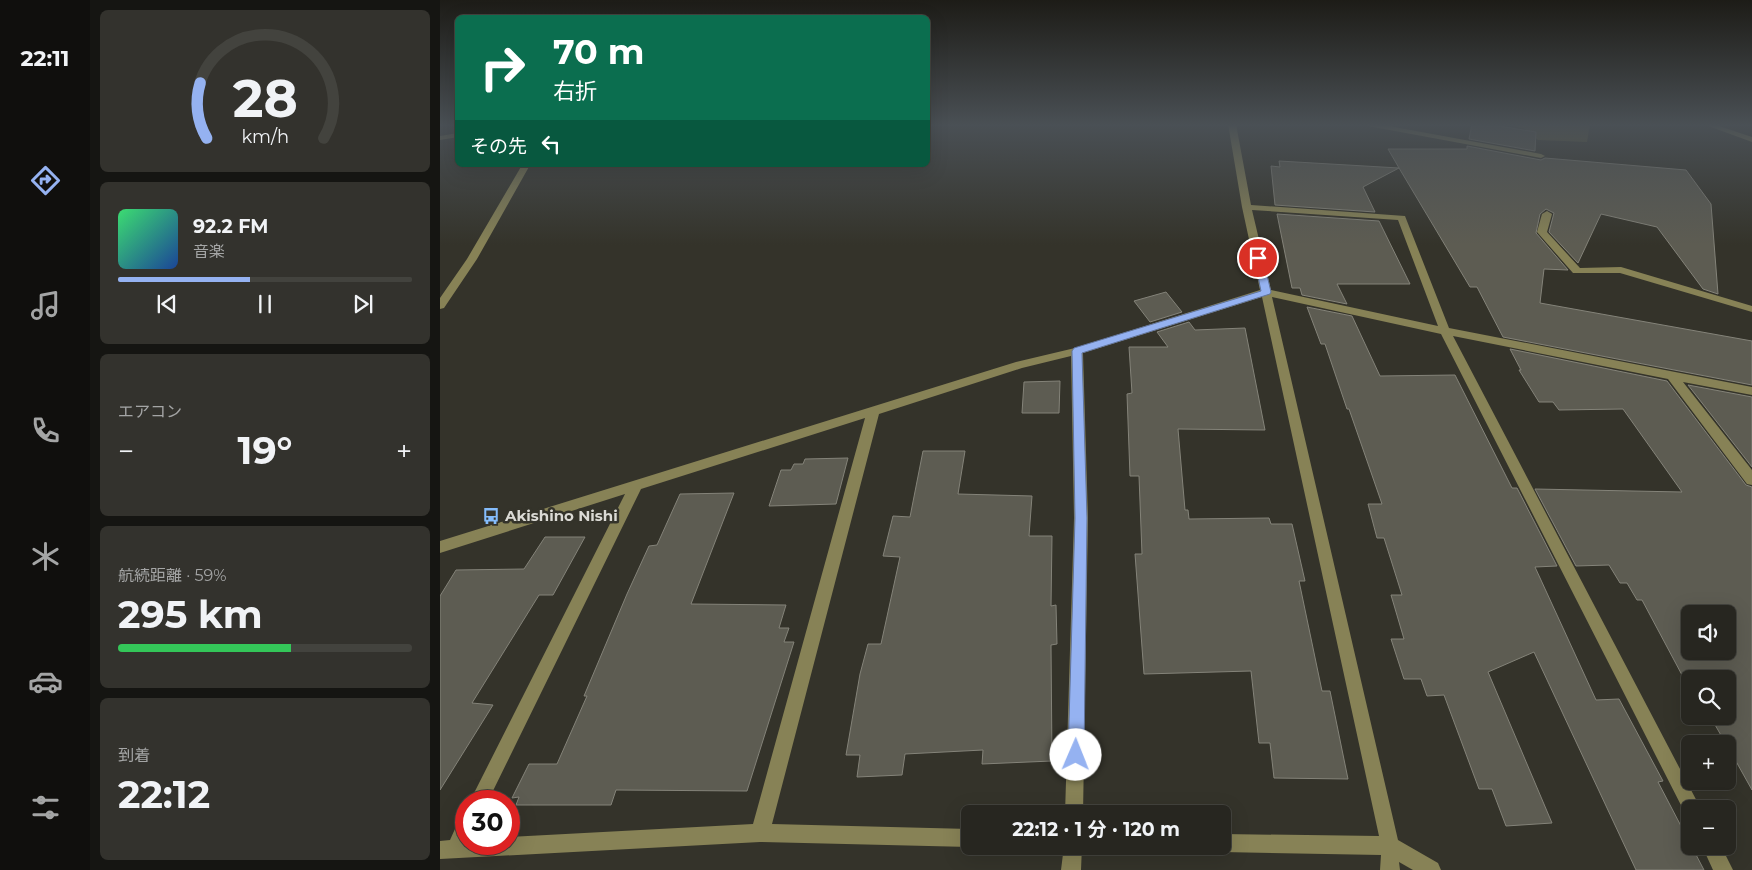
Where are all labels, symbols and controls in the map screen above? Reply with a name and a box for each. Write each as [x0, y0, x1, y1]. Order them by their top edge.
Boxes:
text: 70 m [553, 30, 644, 73]
icon: right [470, 35, 535, 100]
text: 22:11 [21, 45, 69, 72]
text: 28 [232, 67, 298, 130]
text: 右折 [553, 78, 597, 105]
text: km/h [241, 126, 289, 147]
icon: left [537, 130, 565, 158]
text: その先 [470, 135, 527, 158]
icon: directions [28, 163, 63, 198]
text: 92.2 FM [193, 215, 268, 238]
pin [1237, 237, 1279, 279]
text: 音楽 [193, 242, 225, 261]
icon: arrive [1244, 244, 1272, 272]
icon: music [28, 288, 63, 323]
icon: previous [153, 290, 181, 318]
icon: pause [251, 290, 279, 318]
icon: next [349, 290, 377, 318]
text: エアコン [118, 402, 182, 421]
icon: phone [28, 413, 63, 448]
text: 19° [238, 427, 293, 474]
text: − [118, 434, 134, 468]
text: + [396, 434, 412, 468]
bus stop icon: Akishino Nishi [481, 506, 501, 526]
place label: Akishino Nishi [504, 506, 618, 525]
icon: climate [28, 539, 63, 574]
text: 航続距離 · 59% [118, 566, 226, 585]
text: 295 km [118, 591, 263, 638]
map controls [1681, 605, 1736, 855]
button: sound [1681, 605, 1736, 660]
icon: car [28, 664, 63, 699]
button: search [1681, 670, 1736, 725]
position arrow [1049, 728, 1101, 780]
button: + [1681, 735, 1736, 790]
text: 到着 [118, 746, 150, 765]
text: 22:12 [118, 771, 210, 818]
icon: filters [28, 790, 63, 825]
speed limit sign: 30 [455, 790, 520, 855]
button: − [1681, 800, 1736, 855]
text: 22:12 · 1 分 · 120 m [1012, 818, 1180, 841]

